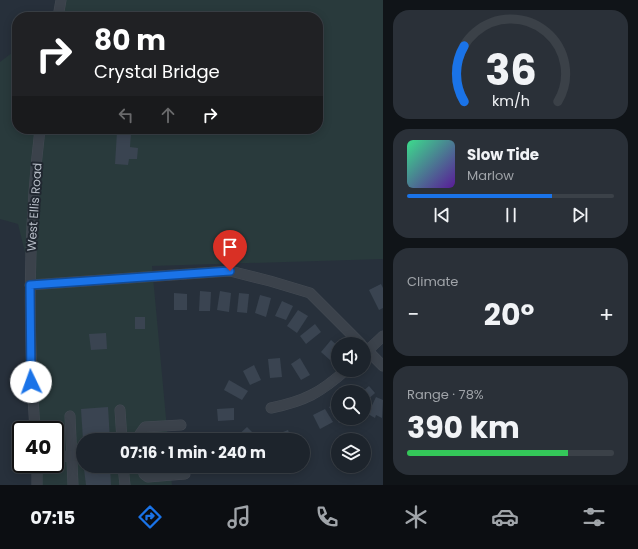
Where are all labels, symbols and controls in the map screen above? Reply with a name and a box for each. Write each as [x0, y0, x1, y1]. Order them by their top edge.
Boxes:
text: 80 m [94, 21, 166, 60]
icon: right [28, 28, 80, 80]
text: 36 [485, 41, 536, 100]
text: Crystal Bridge [94, 59, 220, 84]
text: km/h [491, 91, 530, 111]
icon: left [115, 104, 137, 126]
icon: ahead [157, 104, 179, 126]
icon: right [199, 104, 221, 126]
text: Slow Tide [467, 144, 539, 165]
street label: West Ellis Road [22, 162, 46, 252]
text: Marlow [467, 166, 514, 185]
icon: previous [431, 204, 453, 226]
icon: pause [500, 204, 522, 226]
icon: next [569, 204, 591, 226]
pin [213, 230, 247, 271]
icon: arrive [219, 236, 241, 258]
text: Climate [407, 272, 458, 291]
text: 20° [484, 293, 534, 336]
text: − [407, 299, 419, 330]
text: + [599, 299, 614, 330]
map controls [331, 337, 371, 473]
button: sound [331, 337, 371, 377]
position arrow [10, 361, 52, 403]
button: search [331, 385, 371, 425]
text: Range · 78% [407, 385, 484, 404]
text: 390 km [407, 406, 520, 449]
speed limit sign: 40 [12, 421, 64, 473]
button: layers [331, 433, 371, 473]
text: 07:16 · 1 min · 240 m [120, 442, 266, 463]
icon: directions [136, 503, 164, 531]
icon: music [225, 503, 253, 531]
icon: phone [313, 503, 341, 531]
icon: climate [402, 503, 430, 531]
icon: car [491, 503, 519, 531]
icon: filters [580, 503, 608, 531]
text: 07:15 [30, 505, 75, 530]

